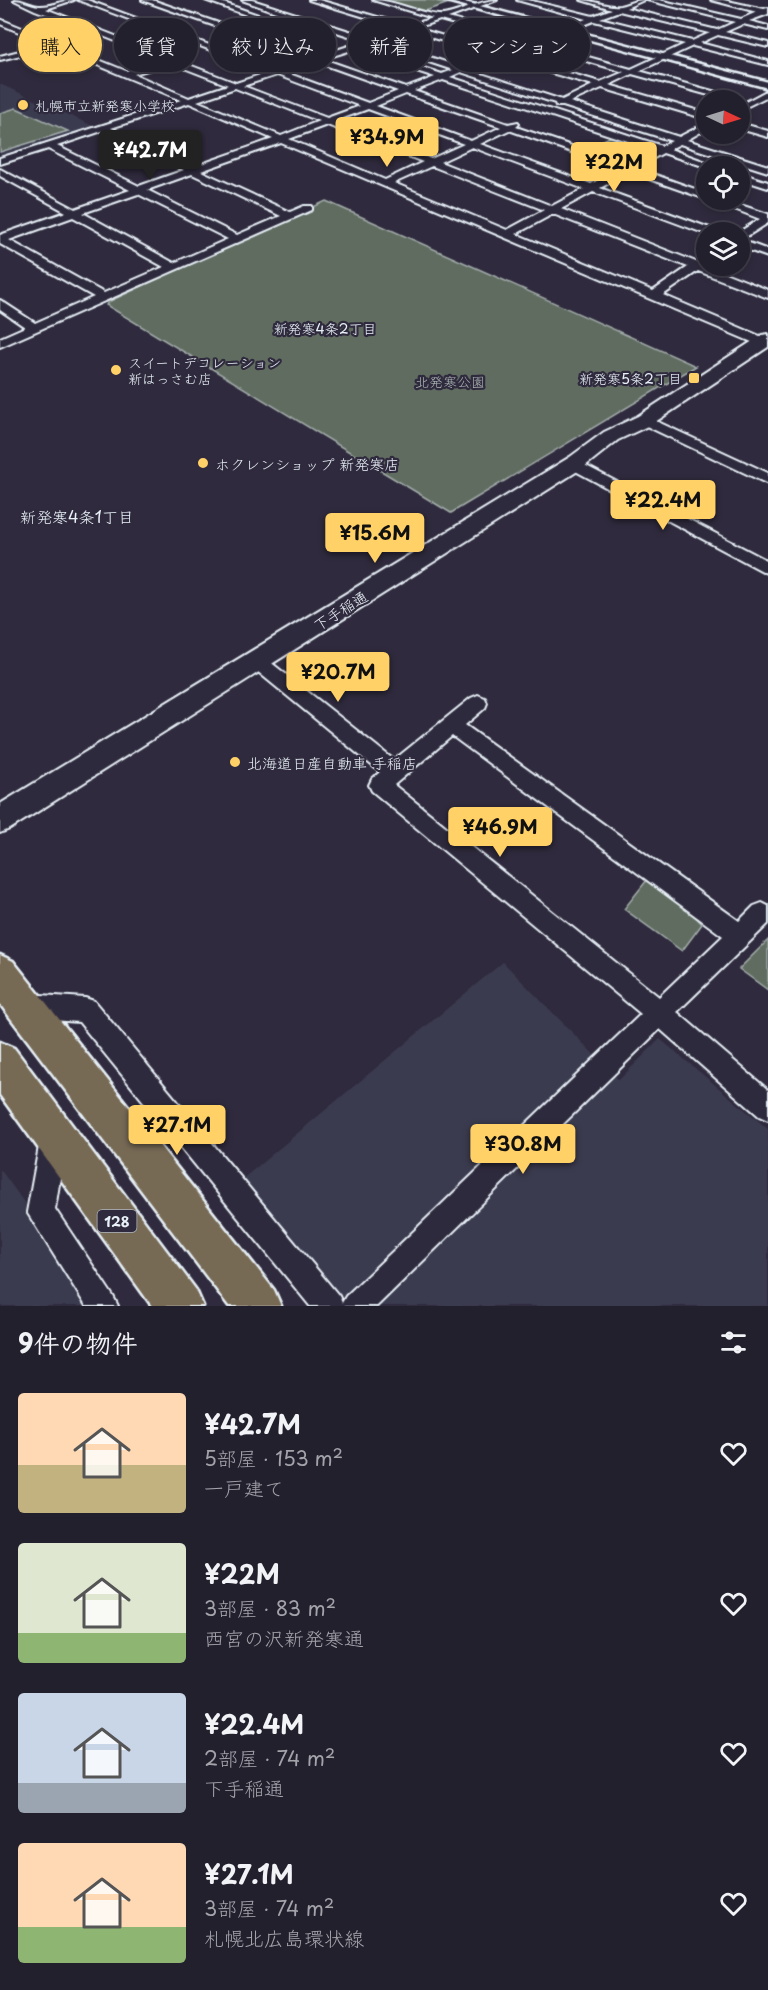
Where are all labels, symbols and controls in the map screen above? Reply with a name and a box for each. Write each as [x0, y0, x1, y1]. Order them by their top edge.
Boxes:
chip: 購入 [18, 18, 102, 72]
chip: 賃貸 [114, 18, 198, 72]
chip: 絞り込み [210, 18, 336, 72]
chip: 新着 [348, 18, 432, 72]
chip: マンション [444, 18, 590, 72]
north arrow [696, 90, 750, 144]
map controls [696, 90, 750, 276]
place label: 札幌市立新発寒小学校 [35, 95, 175, 116]
marker: 札幌市立新発寒小学校 [16, 98, 30, 112]
pin: ¥34.9M [338, 117, 436, 168]
text: ¥34.9M [350, 121, 424, 151]
pin: ¥42.7M [101, 130, 199, 181]
text: ¥42.7M [113, 134, 187, 164]
pin: ¥22M [578, 142, 650, 193]
text: ¥22M [585, 146, 643, 176]
button: locate [696, 156, 750, 210]
button: layers [696, 222, 750, 276]
district label: 新発寒4条2丁目 [273, 318, 377, 339]
place label: スイートデコレーション 新はっさむ店 [128, 352, 281, 389]
marker: スイートデコレーション 新はっさむ店 [109, 363, 123, 377]
place label: 新発寒5条2丁目 [579, 368, 682, 389]
park label: 北発寒公園 [415, 371, 485, 392]
marker: 新発寒5条2丁目 [687, 371, 701, 385]
place label: ホクレンショップ 新発寒店 [215, 452, 399, 475]
marker: ホクレンショップ 新発寒店 [196, 456, 210, 470]
pin: ¥22.4M [614, 480, 712, 531]
text: ¥22.4M [624, 484, 702, 514]
district label: 新発寒4条1丁目 [20, 504, 134, 528]
pin: ¥15.6M [326, 513, 424, 564]
text: ¥15.6M [339, 517, 411, 547]
street label: 下手稲通 [308, 584, 372, 636]
pin: ¥20.7M [289, 652, 387, 703]
text: ¥20.7M [300, 656, 376, 686]
place label: 北海道日産自動車 手稲店 [247, 751, 417, 774]
marker: 北海道日産自動車 手稲店 [228, 755, 242, 769]
pin: ¥46.9M [451, 807, 549, 858]
text: ¥46.9M [462, 811, 538, 841]
pin: ¥27.1M [128, 1105, 226, 1156]
text: ¥27.1M [143, 1109, 211, 1139]
pin: ¥30.8M [474, 1124, 572, 1175]
text: ¥30.8M [484, 1128, 562, 1158]
road number: 128 [98, 1210, 136, 1232]
text: 9件の物件 [18, 1323, 138, 1362]
icon: filters [717, 1326, 750, 1359]
text: ¥42.7M [204, 1404, 301, 1443]
icon: home [66, 1417, 138, 1489]
icon: heart [717, 1437, 750, 1470]
text: 5部屋 · 153 m² [204, 1443, 343, 1473]
text: 一戸建て [204, 1473, 284, 1503]
text: ¥22M [204, 1554, 280, 1593]
icon: home [66, 1567, 138, 1639]
icon: heart [717, 1587, 750, 1620]
text: 3部屋 · 83 m² [204, 1593, 336, 1623]
text: 西宮の沢新発寒通 [204, 1623, 364, 1653]
text: ¥22.4M [204, 1704, 304, 1743]
icon: home [66, 1717, 138, 1789]
icon: heart [717, 1737, 750, 1770]
text: 2部屋 · 74 m² [204, 1743, 335, 1773]
text: 下手稲通 [204, 1773, 284, 1803]
text: ¥27.1M [204, 1854, 294, 1893]
icon: home [66, 1867, 138, 1939]
icon: heart [717, 1887, 750, 1920]
text: 3部屋 · 74 m² [204, 1893, 334, 1923]
text: 札幌北広島環状線 [204, 1923, 364, 1953]

